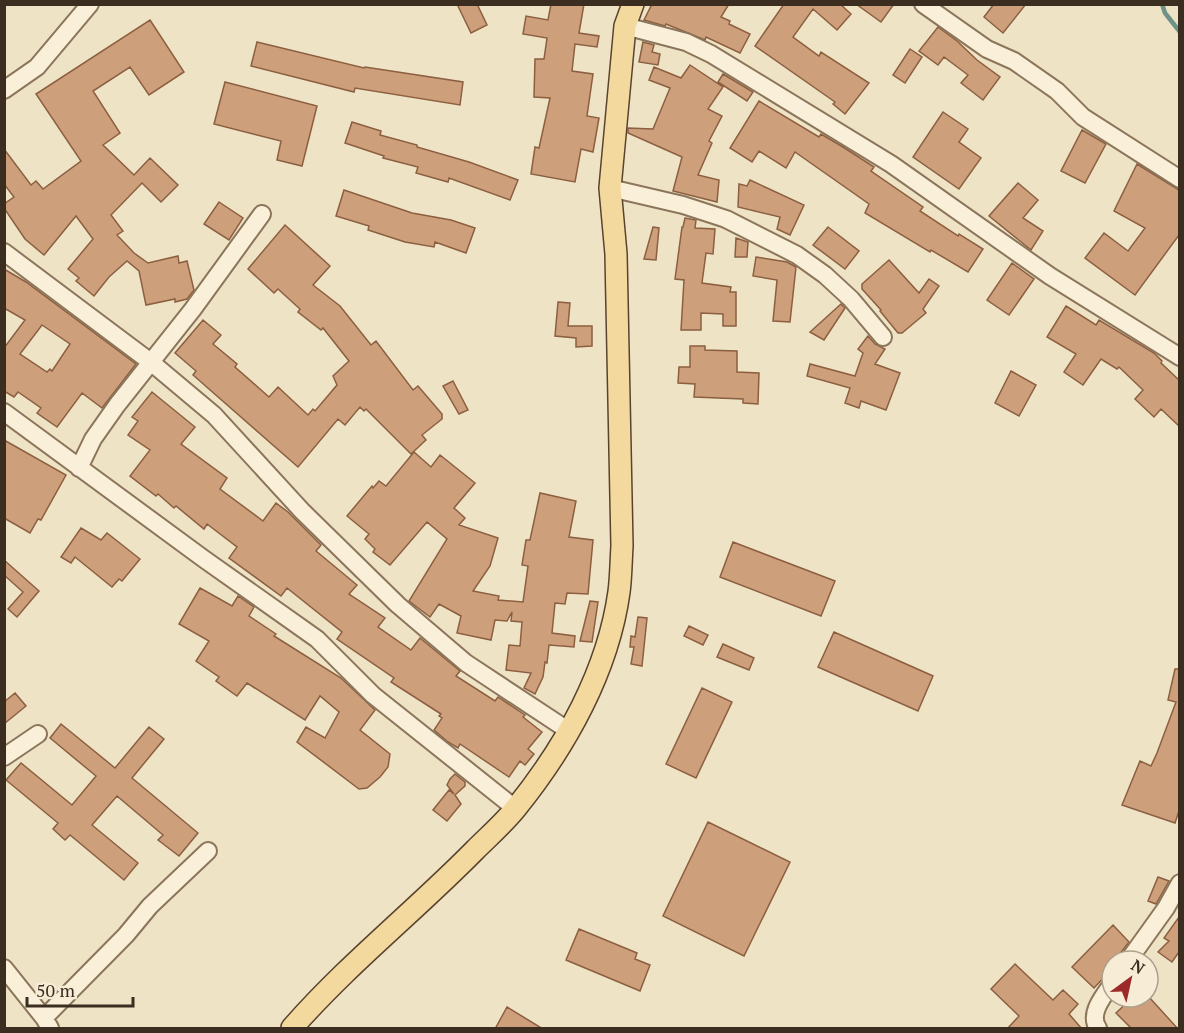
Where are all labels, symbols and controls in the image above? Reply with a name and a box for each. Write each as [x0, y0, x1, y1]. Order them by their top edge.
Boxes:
north arrow [1100, 949, 1160, 1009]
text: N [1127, 954, 1149, 979]
scale bar [27, 970, 134, 1008]
text: 50 m [36, 978, 76, 1002]

